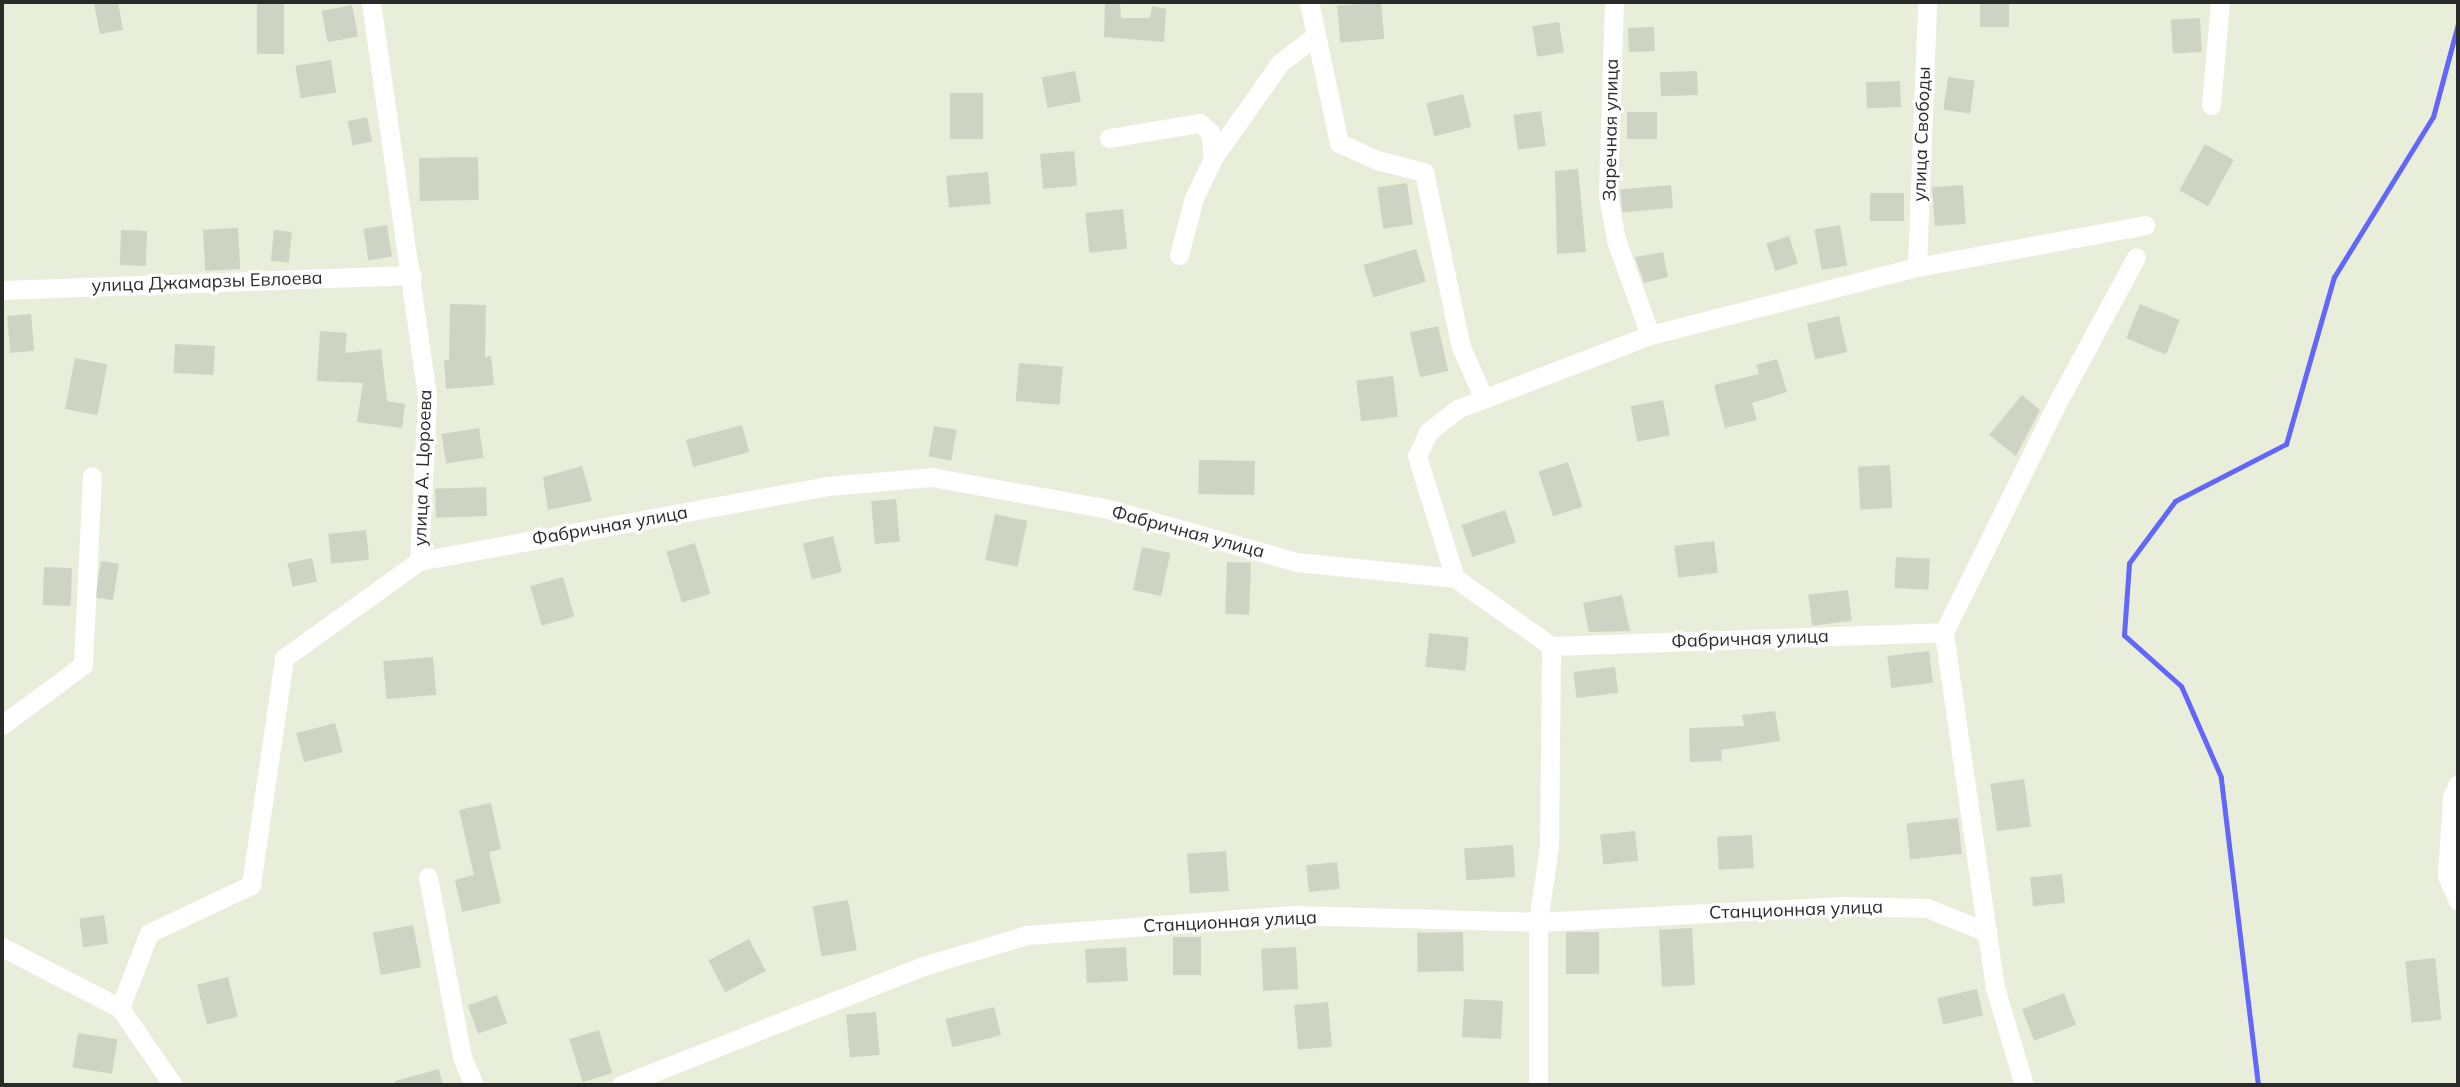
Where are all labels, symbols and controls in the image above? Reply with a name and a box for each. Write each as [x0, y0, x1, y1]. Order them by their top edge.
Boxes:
street label: Заречная улица [1599, 59, 1623, 201]
street label: улица Свободы [1909, 66, 1935, 202]
street label: улица Джамарзы Евлоева [91, 267, 323, 297]
street label: улица А. Цороева [409, 389, 437, 547]
street label: Фабричная улица [1109, 501, 1267, 563]
street label: Фабричная улица [530, 502, 690, 550]
street label: Фабричная улица [1671, 625, 1829, 653]
street label: Станционная улица [1709, 896, 1883, 924]
street label: Станционная улица [1143, 907, 1317, 937]

